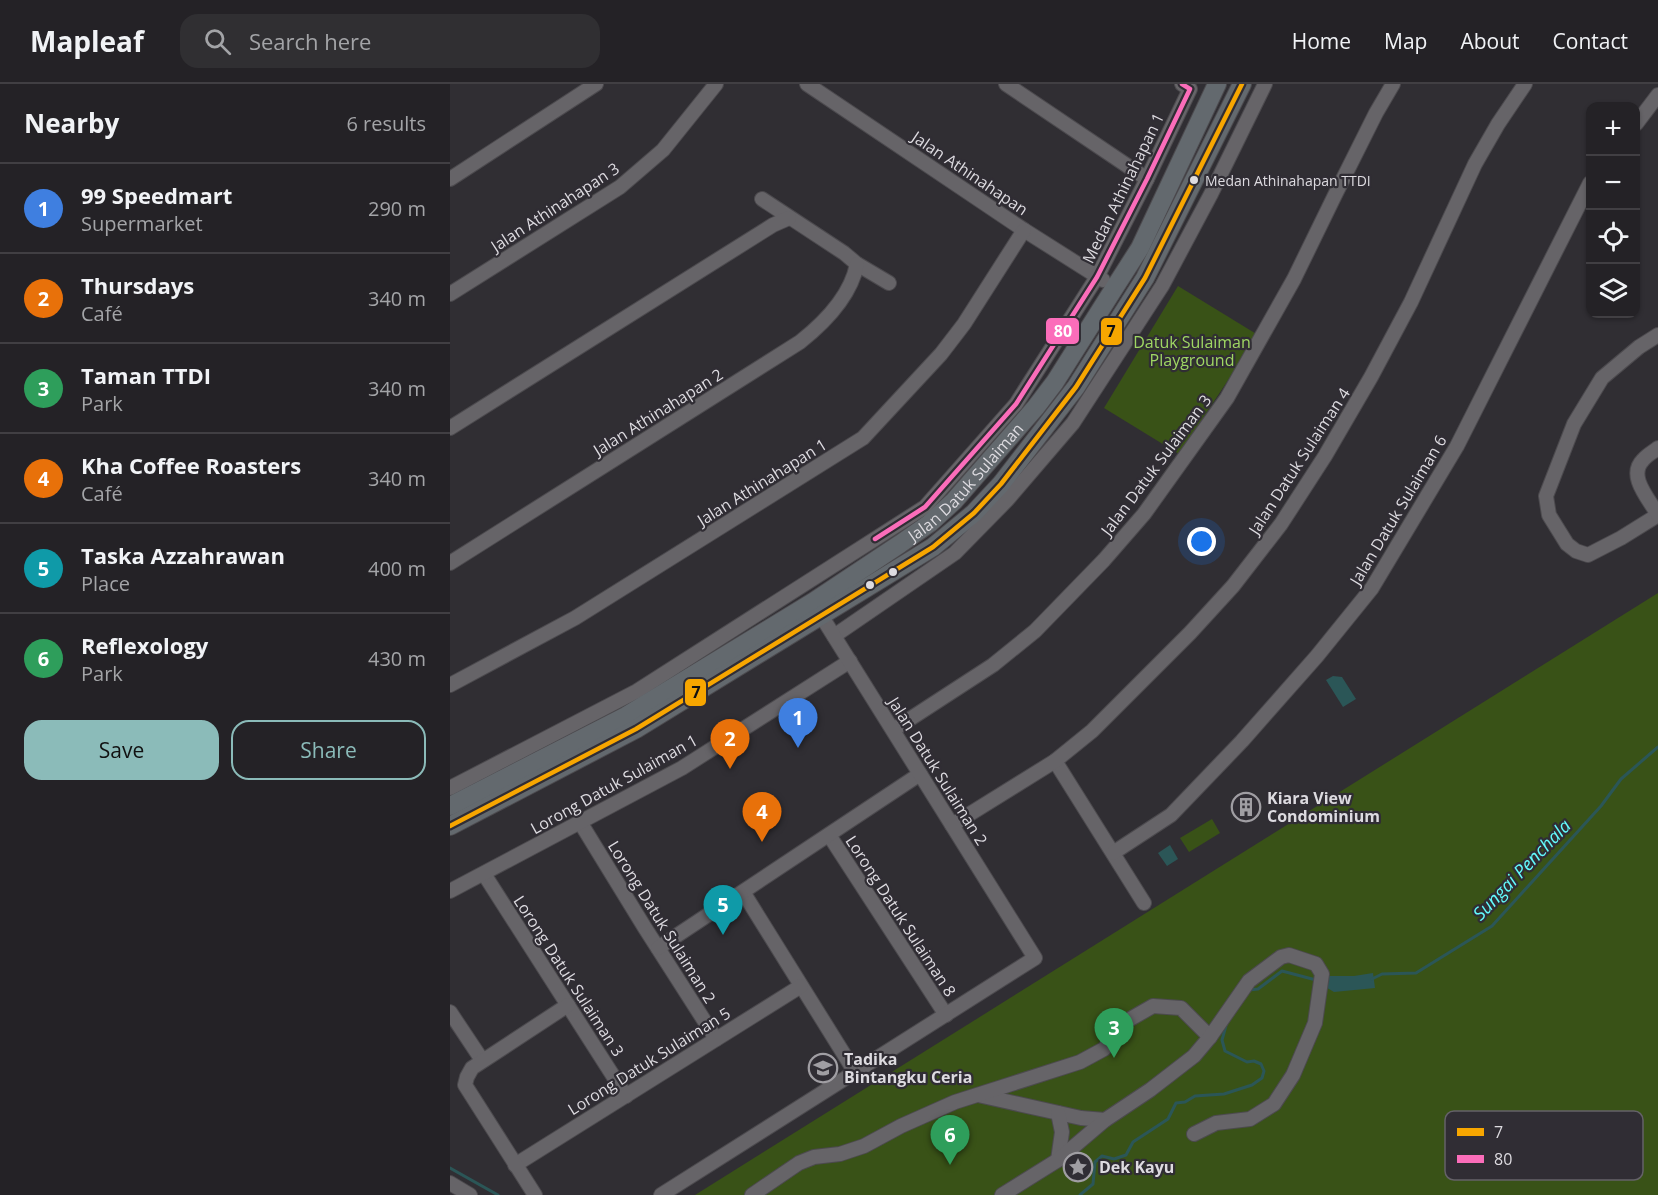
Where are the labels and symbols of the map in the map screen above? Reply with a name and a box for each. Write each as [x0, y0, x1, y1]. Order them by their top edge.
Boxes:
street label: Medan Athinahapan 1 [1077, 109, 1169, 267]
street label: Jalan Athinahapan [906, 125, 1032, 220]
street label: Jalan Athinahapan 3 [485, 157, 623, 258]
place label: Medan Athinahapan TTDI [1205, 171, 1371, 190]
marker: Medan Athinahapan TTDI [1188, 174, 1200, 186]
line badge: 80 [1045, 317, 1080, 345]
line badge: 7 [1100, 317, 1123, 346]
text: 80 [1054, 320, 1072, 342]
text: 7 [1106, 320, 1116, 342]
park label: Datuk Sulaiman Playground [1133, 331, 1251, 371]
street label: Jalan Athinahapan 2 [587, 363, 727, 462]
street label: Jalan Datuk Sulaiman 4 [1242, 383, 1355, 540]
street label: Jalan Datuk Sulaiman 3 [1095, 390, 1216, 542]
street label: Jalan Datuk Sulaiman [902, 418, 1028, 547]
street label: Jalan Datuk Sulaiman 6 [1343, 431, 1451, 591]
street label: Jalan Athinahapan 1 [691, 433, 831, 532]
your location [1187, 527, 1216, 556]
unlabelled marker [887, 566, 899, 578]
unlabelled marker [864, 579, 876, 591]
line badge: 7 [684, 678, 707, 707]
text: 7 [691, 681, 701, 703]
street label: Jalan Datuk Sulaiman 2 [882, 691, 993, 849]
pin: 1 [778, 698, 818, 748]
pin: 2 [710, 720, 750, 769]
street label: Lorong Datuk Sulaiman 1 [527, 729, 701, 839]
place label: Kiara View Condominium [1267, 787, 1380, 827]
building icon: Kiara View Condominium [1230, 791, 1262, 823]
pin: 4 [742, 792, 782, 842]
water label: Sungai Penchala [1467, 814, 1576, 925]
street label: Lorong Datuk Sulaiman 8 [841, 831, 961, 1001]
street label: Lorong Datuk Sulaiman 2 [603, 837, 721, 1007]
pin: 5 [704, 886, 742, 935]
street label: Lorong Datuk Sulaiman 3 [509, 891, 629, 1061]
street label: Lorong Datuk Sulaiman 5 [564, 1002, 734, 1120]
pin: 3 [1094, 1008, 1134, 1058]
place label: Tadika Bintangku Ceria [844, 1048, 972, 1088]
school or university icon: Tadika Bintangku Ceria [807, 1052, 839, 1084]
legend [1445, 1111, 1643, 1180]
pin: 6 [930, 1116, 970, 1165]
text: 7 [1494, 1121, 1503, 1143]
text: 80 [1494, 1148, 1512, 1170]
place icon: Dek Kayu [1062, 1151, 1094, 1183]
place label: Dek Kayu [1099, 1156, 1174, 1178]

